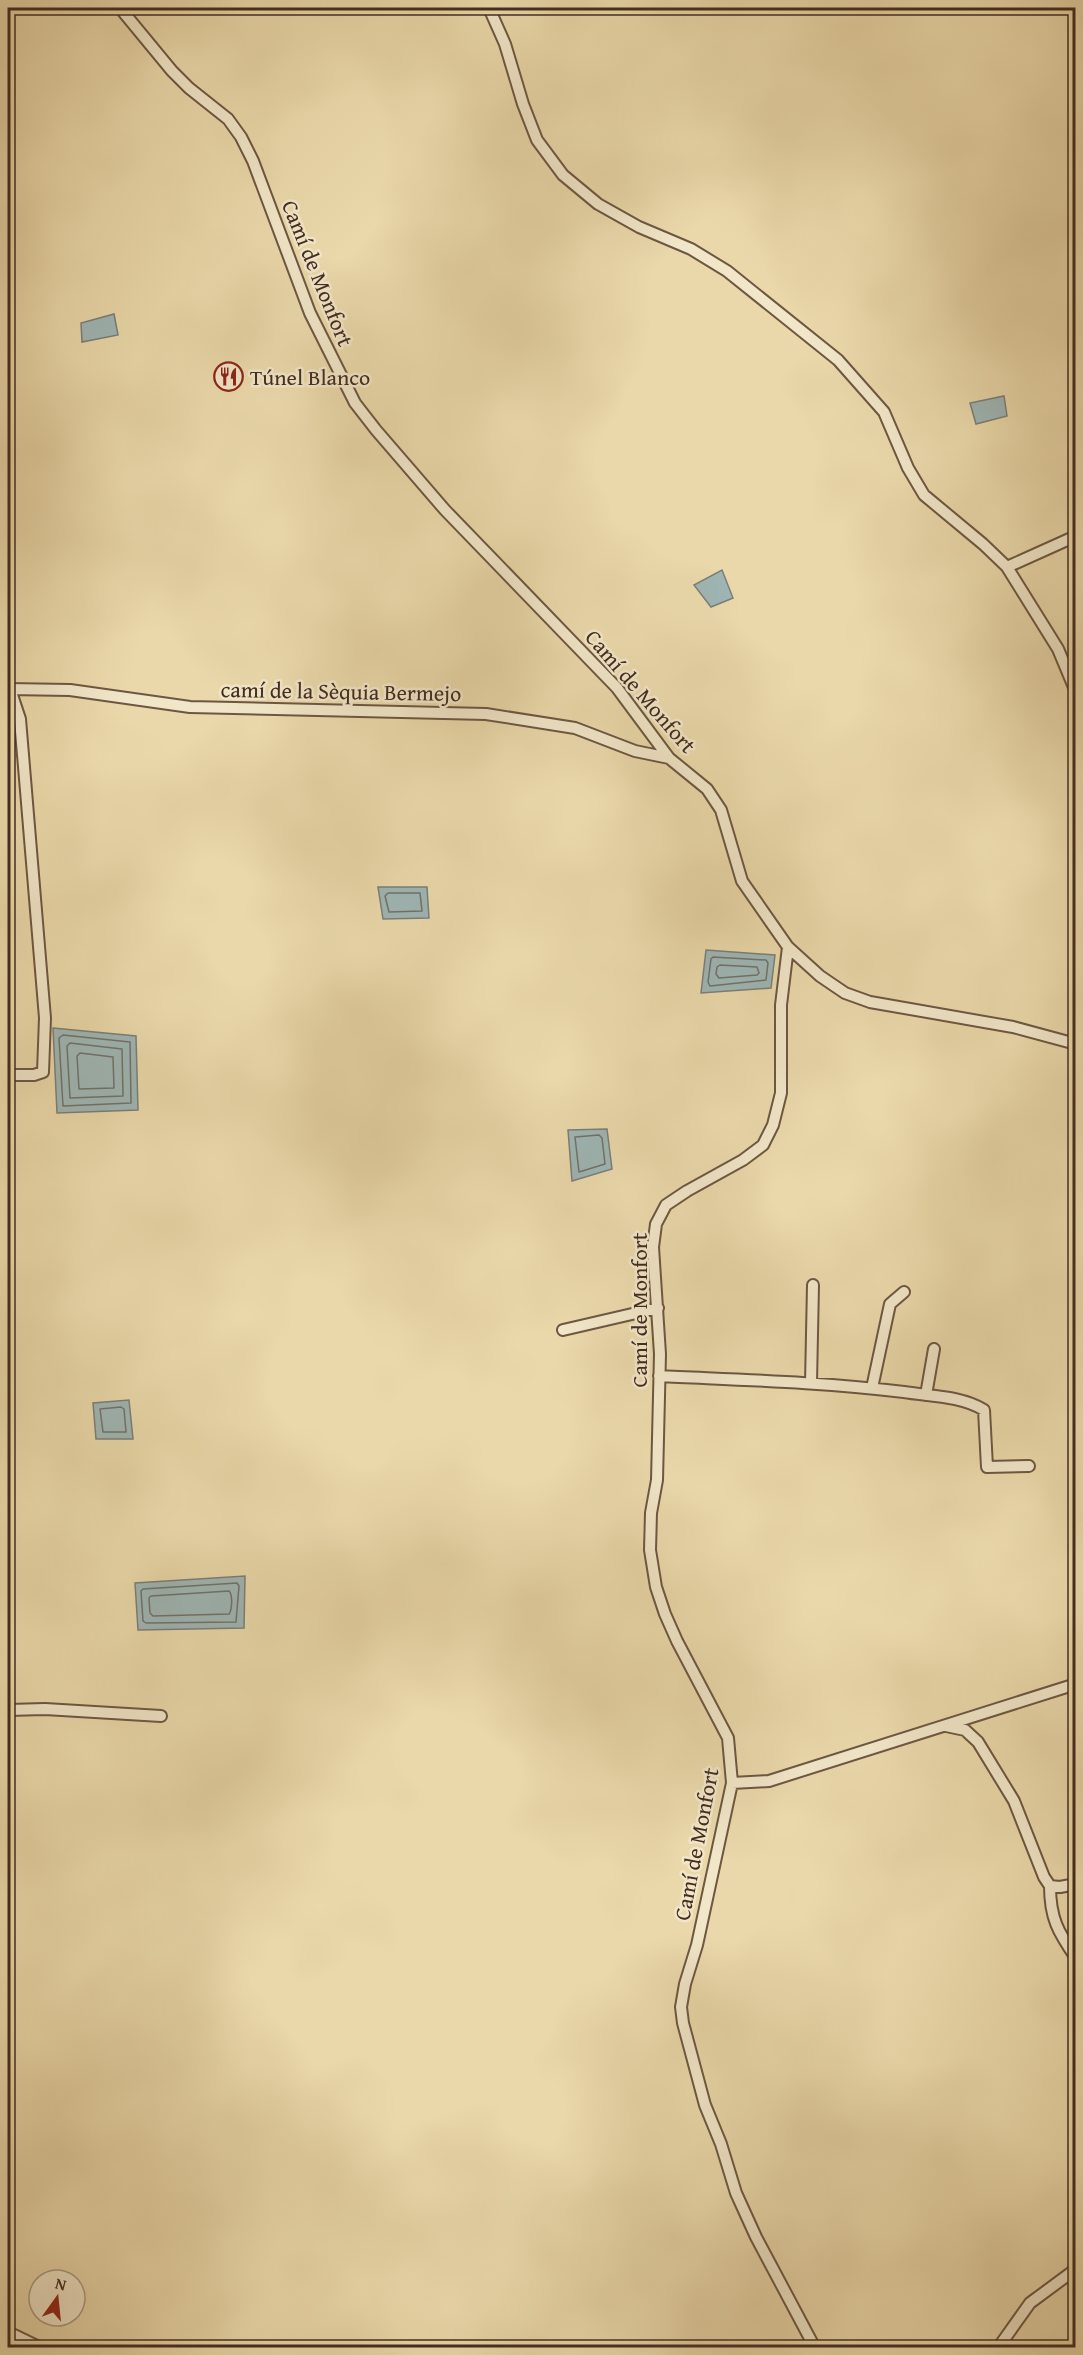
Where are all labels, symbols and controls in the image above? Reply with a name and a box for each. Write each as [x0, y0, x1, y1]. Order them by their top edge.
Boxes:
street label: Camí de Monfort [274, 195, 362, 351]
restaurant icon: Túnel Blanco [213, 361, 245, 393]
place label: Túnel Blanco [250, 361, 370, 393]
street label: Camí de Monfort [578, 622, 704, 760]
street label: camí de la Sèquia Bermejo [220, 673, 462, 709]
street label: Camí de Monfort [623, 1232, 655, 1388]
street label: Camí de Monfort [666, 1765, 727, 1923]
north arrow [27, 2268, 87, 2328]
text: N [53, 2271, 69, 2297]

